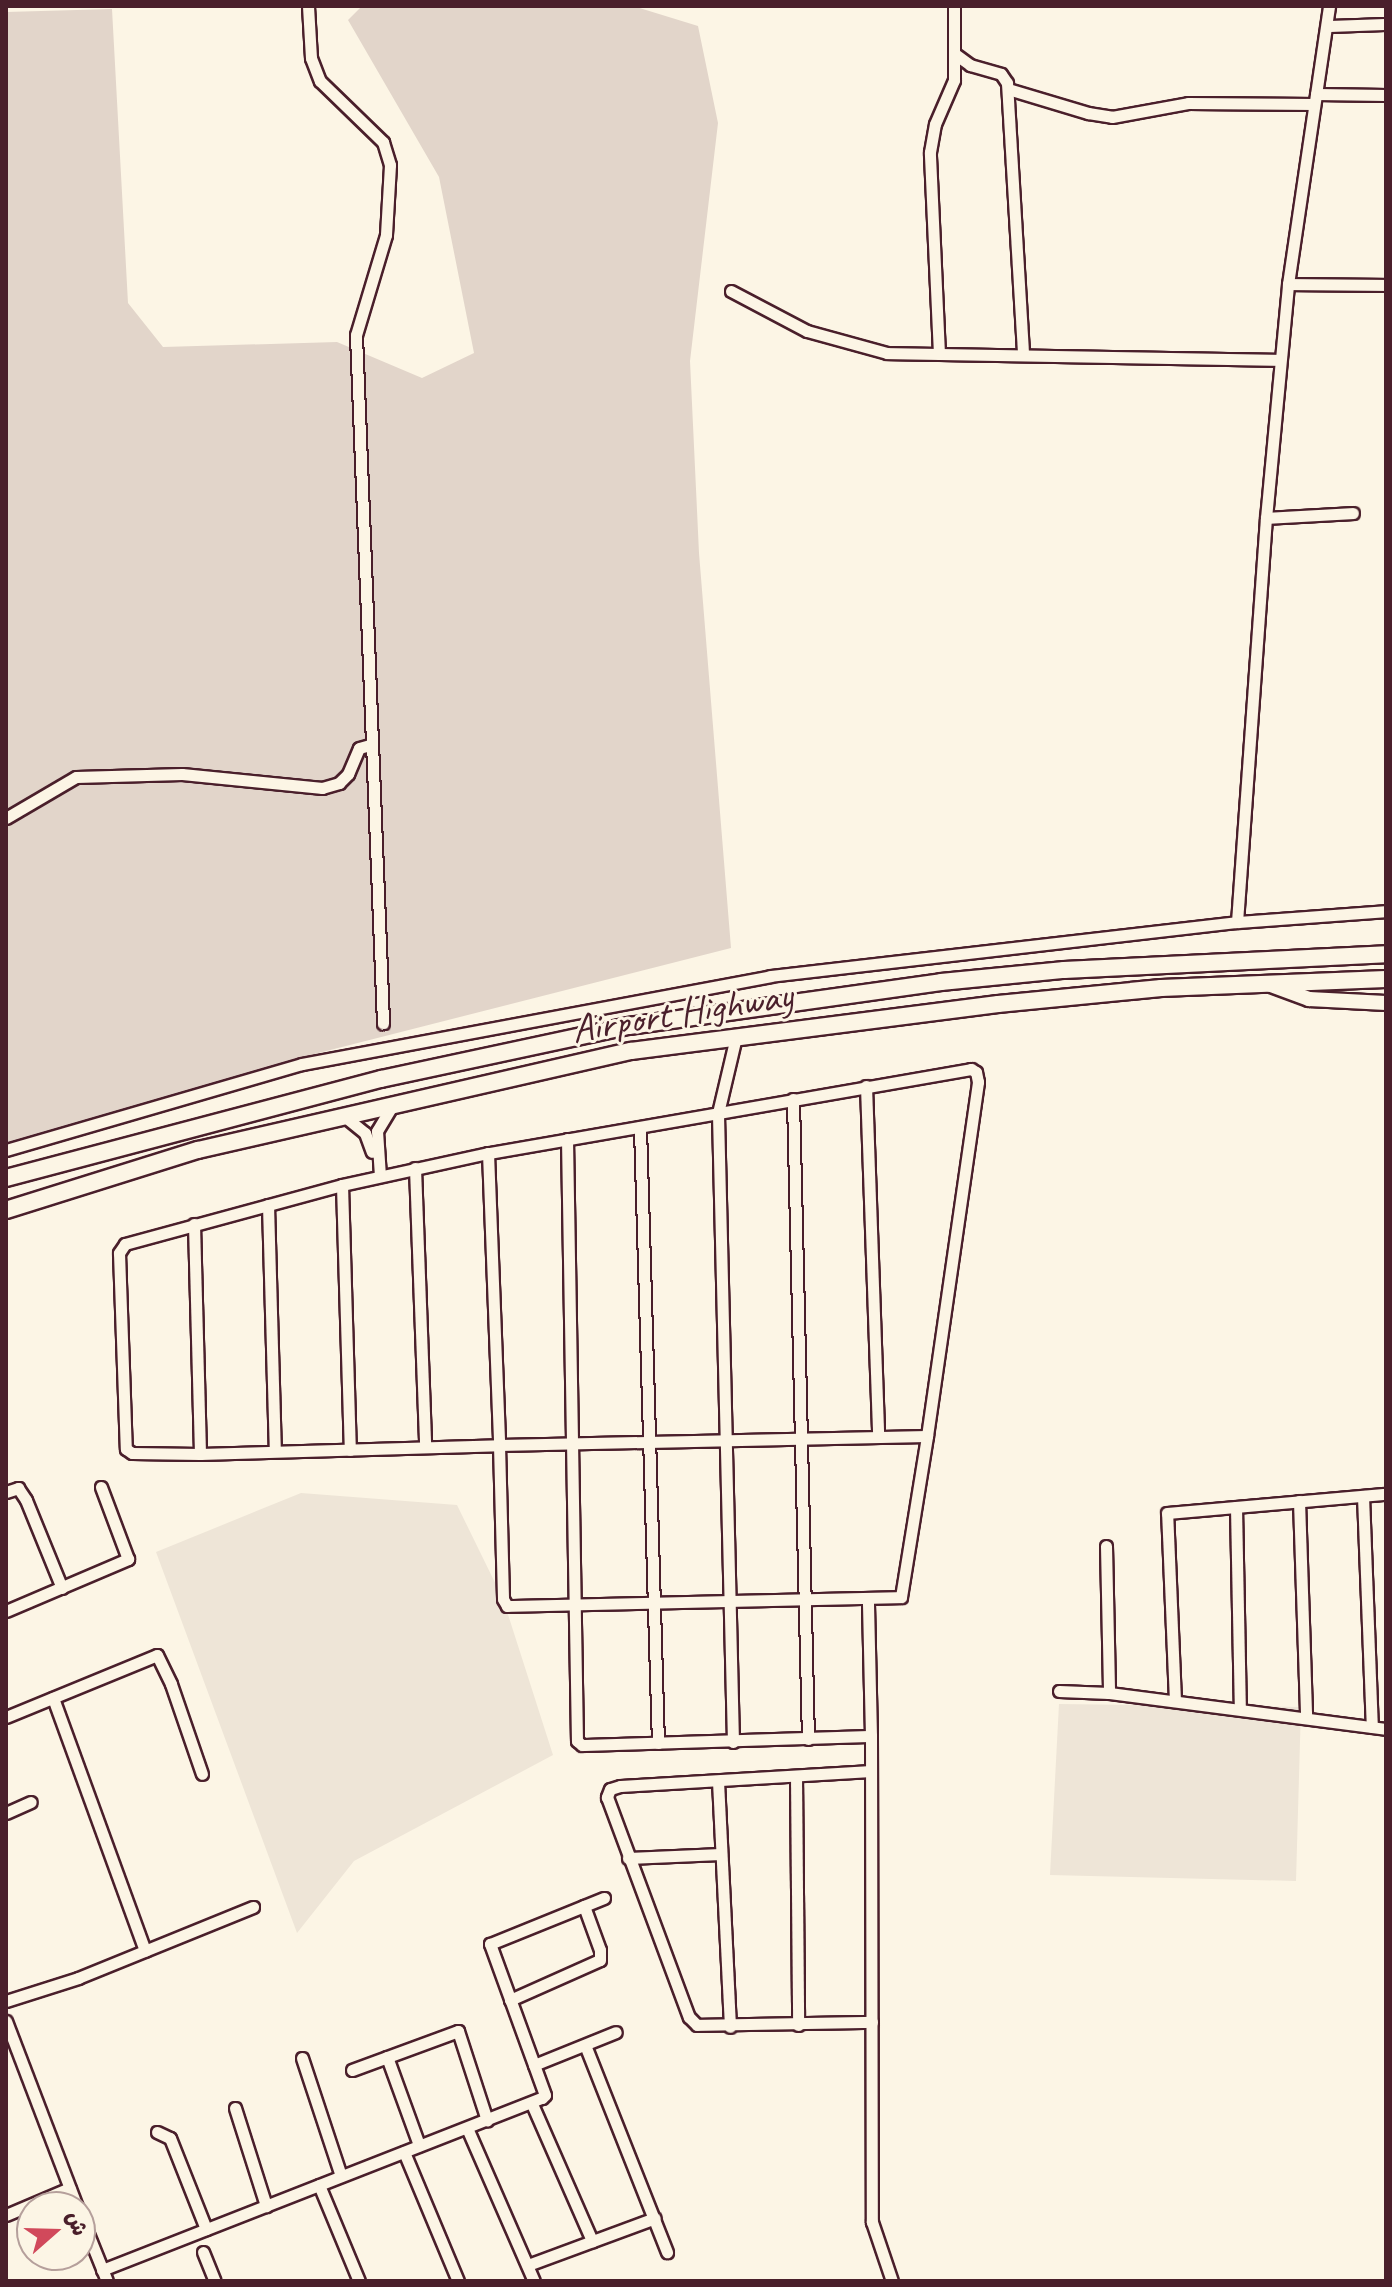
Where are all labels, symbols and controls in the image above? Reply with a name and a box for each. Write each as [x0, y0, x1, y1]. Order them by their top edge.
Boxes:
street label: Airport Highway [569, 971, 795, 1053]
north arrow [16, 2191, 96, 2271]
text: ش [59, 2207, 94, 2240]

